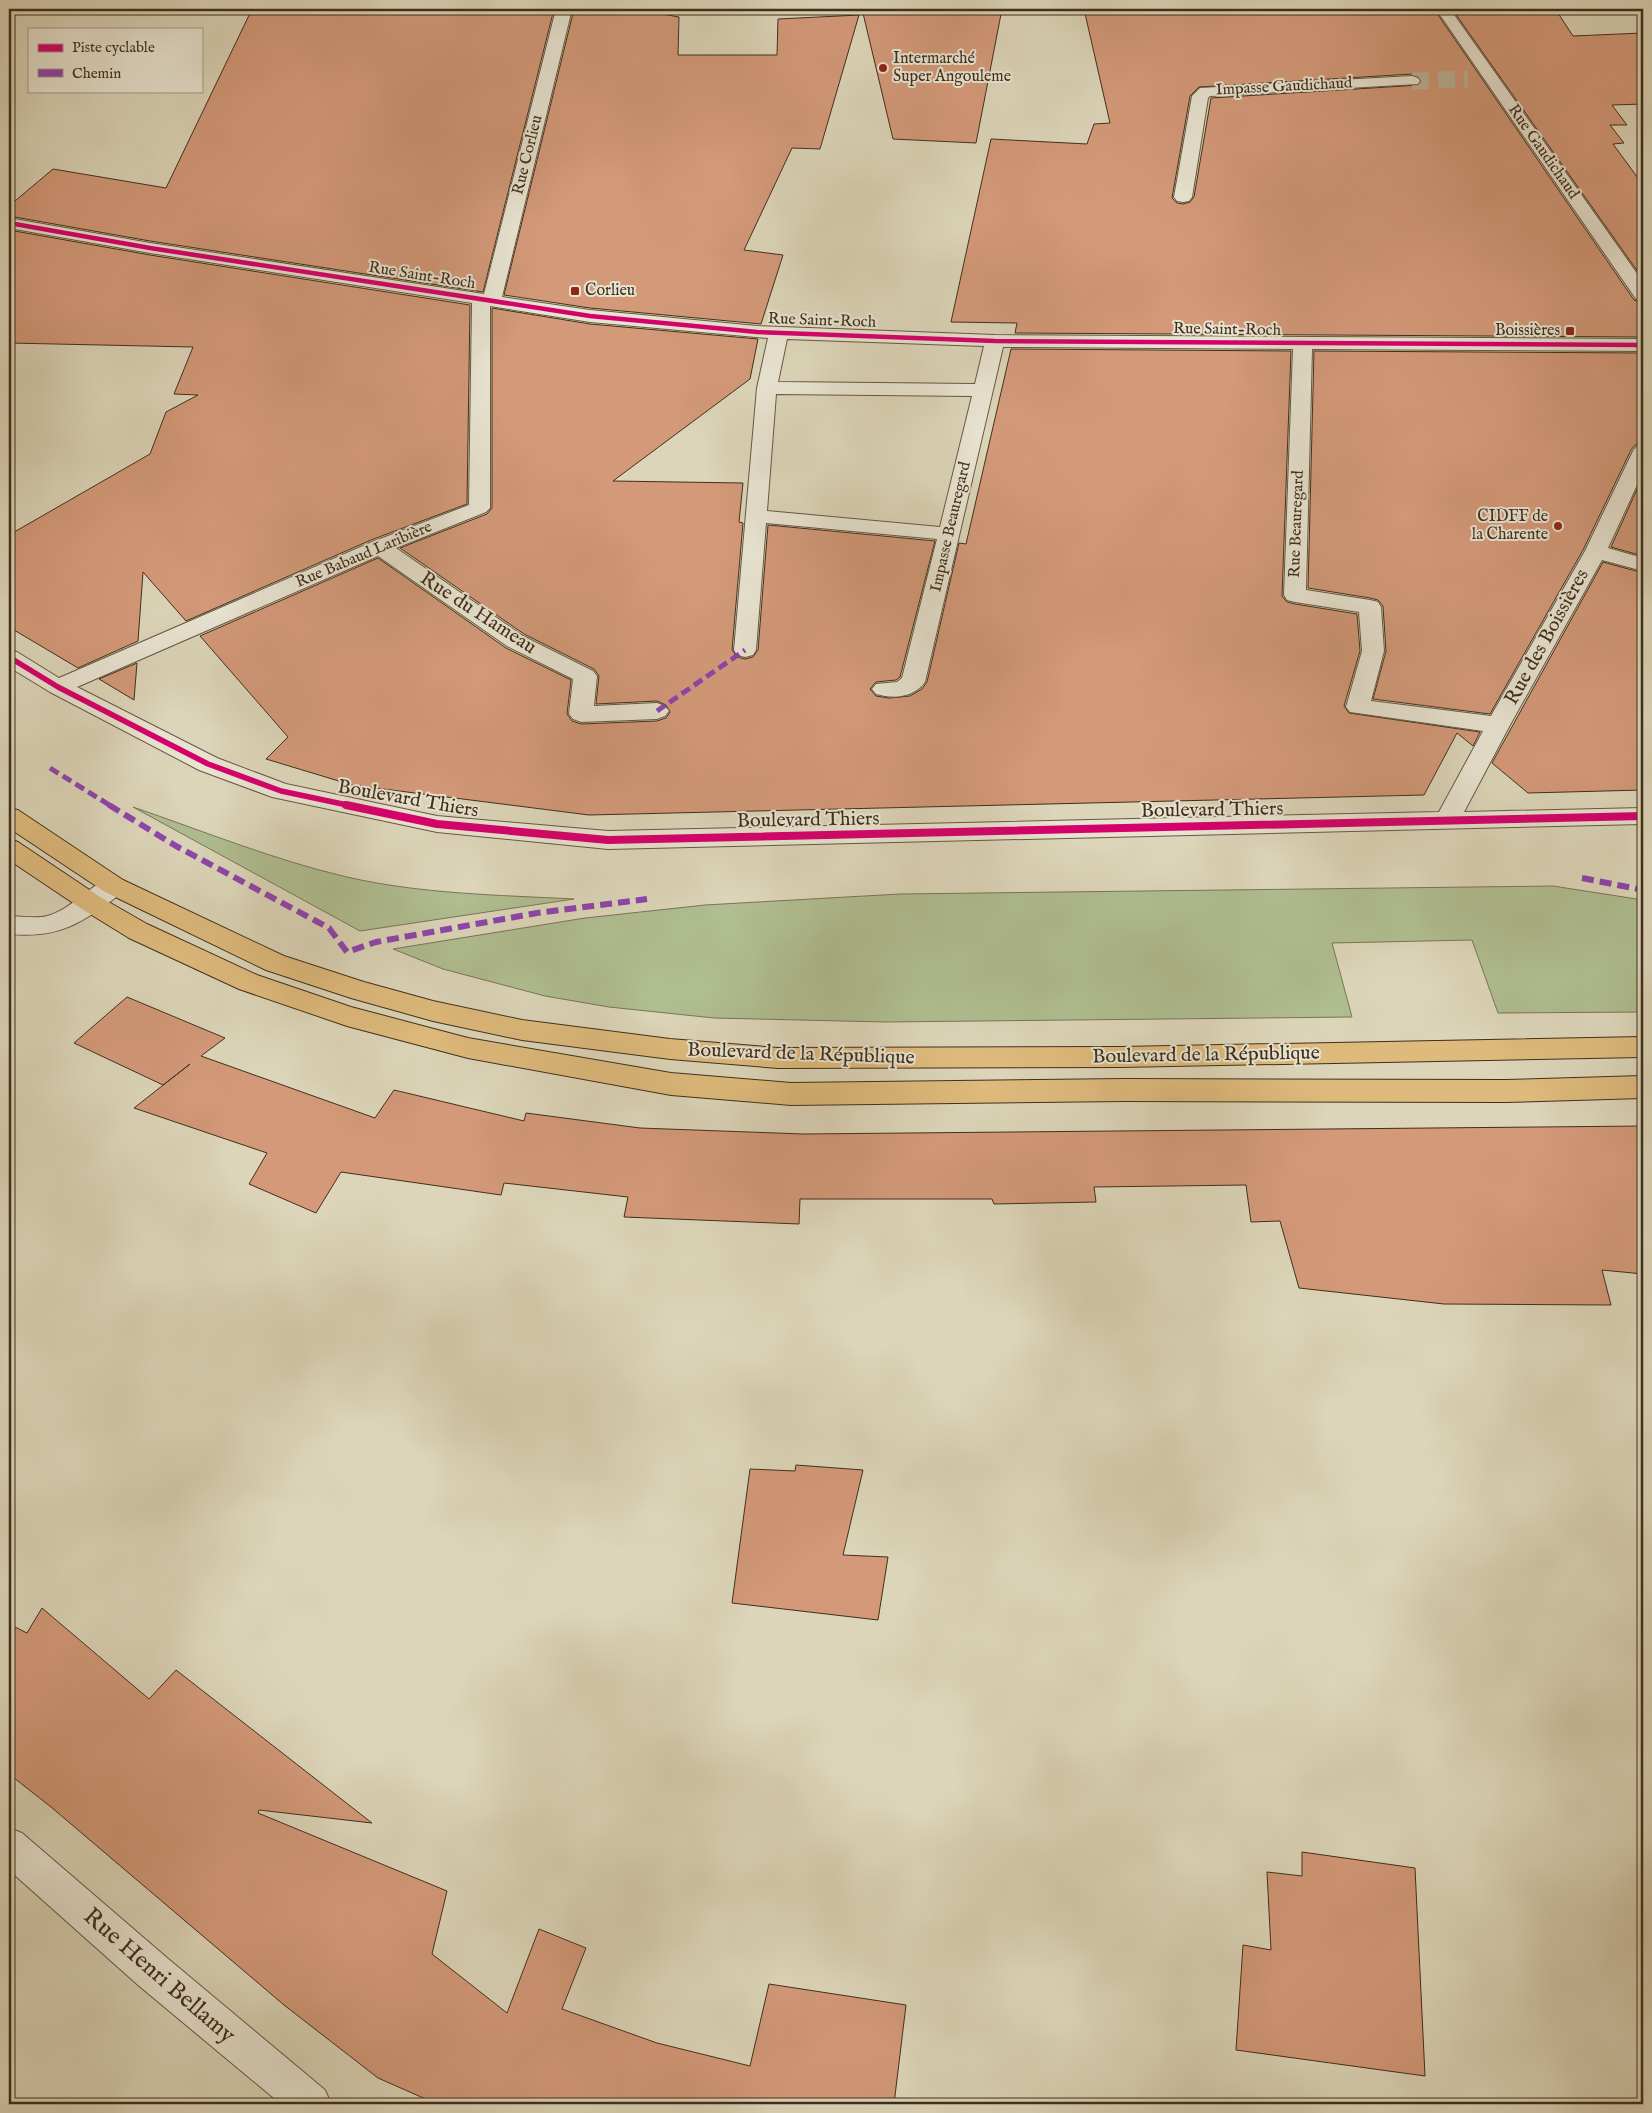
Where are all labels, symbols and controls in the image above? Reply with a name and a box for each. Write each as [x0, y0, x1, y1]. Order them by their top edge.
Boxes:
legend [28, 28, 202, 92]
text: Piste cyclable [72, 38, 155, 57]
place label: Intermarché Super Angouleme [893, 49, 1011, 87]
marker: Intermarché Super Angouleme [877, 62, 889, 74]
text: Chemin [72, 64, 121, 83]
street label: Impasse Gaudichaud [1215, 73, 1353, 101]
street label: Rue Gaudichaud [1503, 101, 1583, 204]
street label: Rue Corlieu [508, 113, 548, 197]
street label: Rue Saint-Roch [367, 258, 477, 294]
place label: Corlieu [585, 281, 635, 301]
marker: Corlieu [569, 285, 581, 297]
street label: Rue Saint-Roch [768, 309, 877, 333]
street label: Rue Saint-Roch [1173, 319, 1282, 341]
place label: Boissières [1495, 321, 1560, 341]
marker: Boissières [1564, 325, 1576, 337]
street label: Impasse Beauregard [926, 459, 976, 594]
street label: Rue Beauregard [1285, 469, 1309, 578]
place label: CIDFF de la Charente [1472, 507, 1548, 545]
street label: Rue Babaud Laribière [293, 517, 435, 593]
marker: CIDFF de la Charente [1552, 520, 1564, 532]
street label: Rue des Boissières [1499, 565, 1595, 709]
street label: Rue du Hameau [415, 566, 541, 660]
street label: Boulevard Thiers [336, 774, 480, 824]
street label: Boulevard Thiers [1140, 796, 1284, 824]
street label: Boulevard Thiers [736, 806, 880, 834]
street label: Boulevard de la République [687, 1038, 915, 1070]
street label: Boulevard de la République [1092, 1041, 1320, 1069]
street label: Rue Henri Bellamy [76, 1901, 242, 2051]

